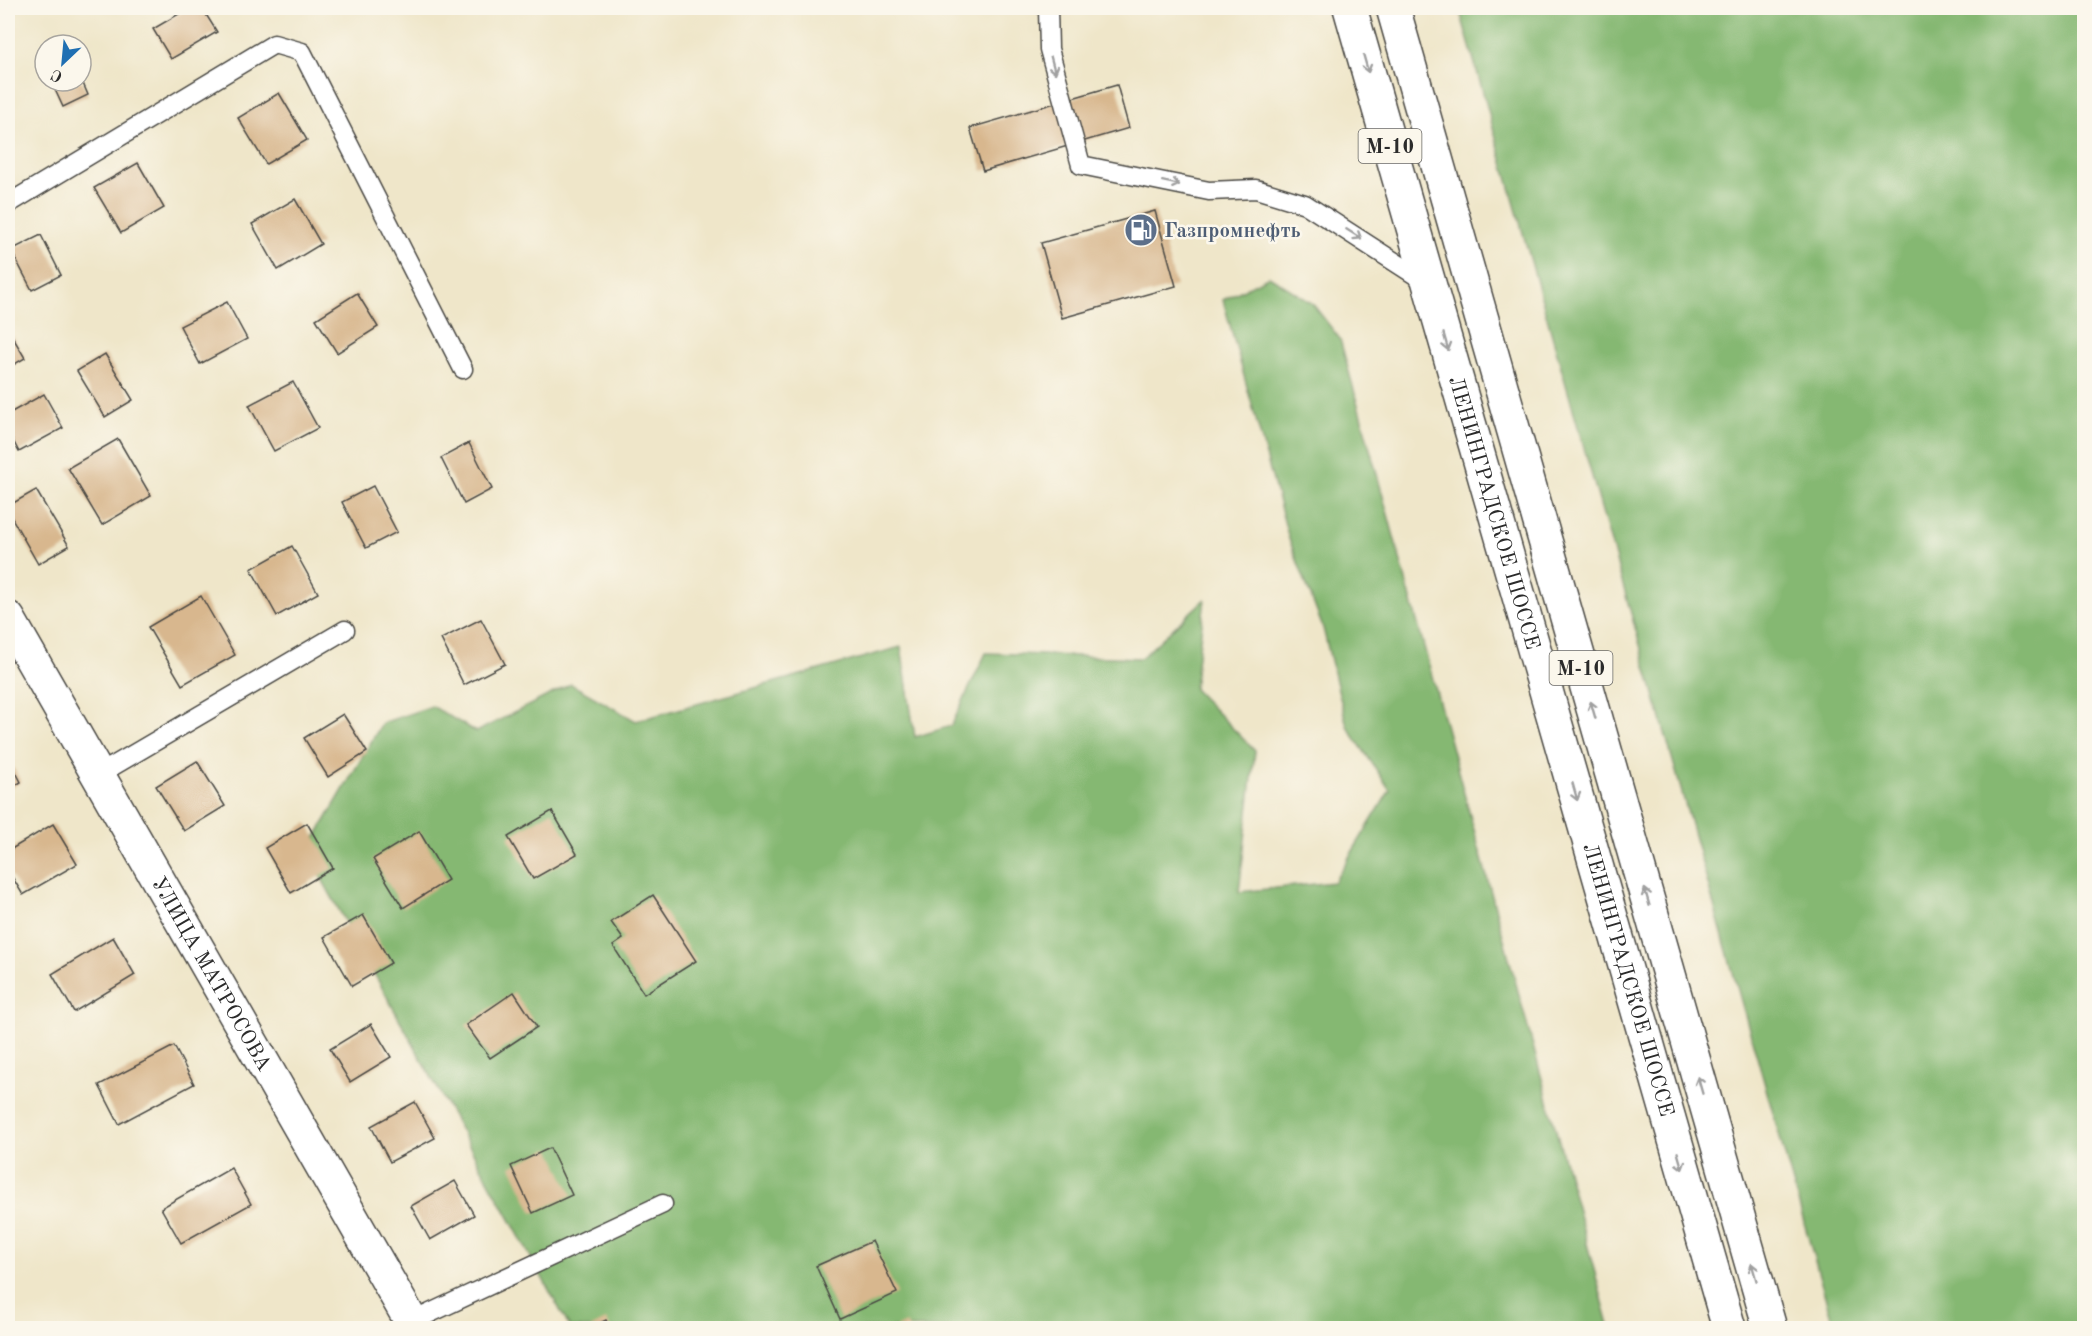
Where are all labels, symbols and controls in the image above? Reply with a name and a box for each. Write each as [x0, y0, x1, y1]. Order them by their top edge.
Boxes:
north arrow [33, 33, 93, 93]
one-way arrow [1361, 54, 1372, 73]
one-way arrow [1048, 56, 1060, 75]
text: С [49, 65, 66, 84]
road number: М-10 [1358, 129, 1422, 163]
one-way arrow [1161, 178, 1180, 189]
fuel station icon: Газпромнефть [1123, 212, 1159, 248]
place label: Газпромнефть [1164, 221, 1301, 242]
one-way arrow [1345, 229, 1362, 241]
one-way arrow [1441, 332, 1453, 351]
street label: ЛЕНИНГРАДСКОЕ ШОССЕ [1444, 374, 1543, 652]
road number: М-10 [1550, 651, 1612, 685]
one-way arrow [1587, 701, 1598, 720]
one-way arrow [1570, 782, 1581, 801]
street label: ЛЕНИНГРАДСКОЕ ШОССЕ [1578, 841, 1677, 1119]
street label: УЛИЦА МАТРОСОВА [147, 874, 274, 1075]
one-way arrow [1641, 888, 1652, 907]
one-way arrow [1694, 1076, 1706, 1095]
one-way arrow [1675, 1151, 1686, 1170]
one-way arrow [1748, 1263, 1759, 1282]

